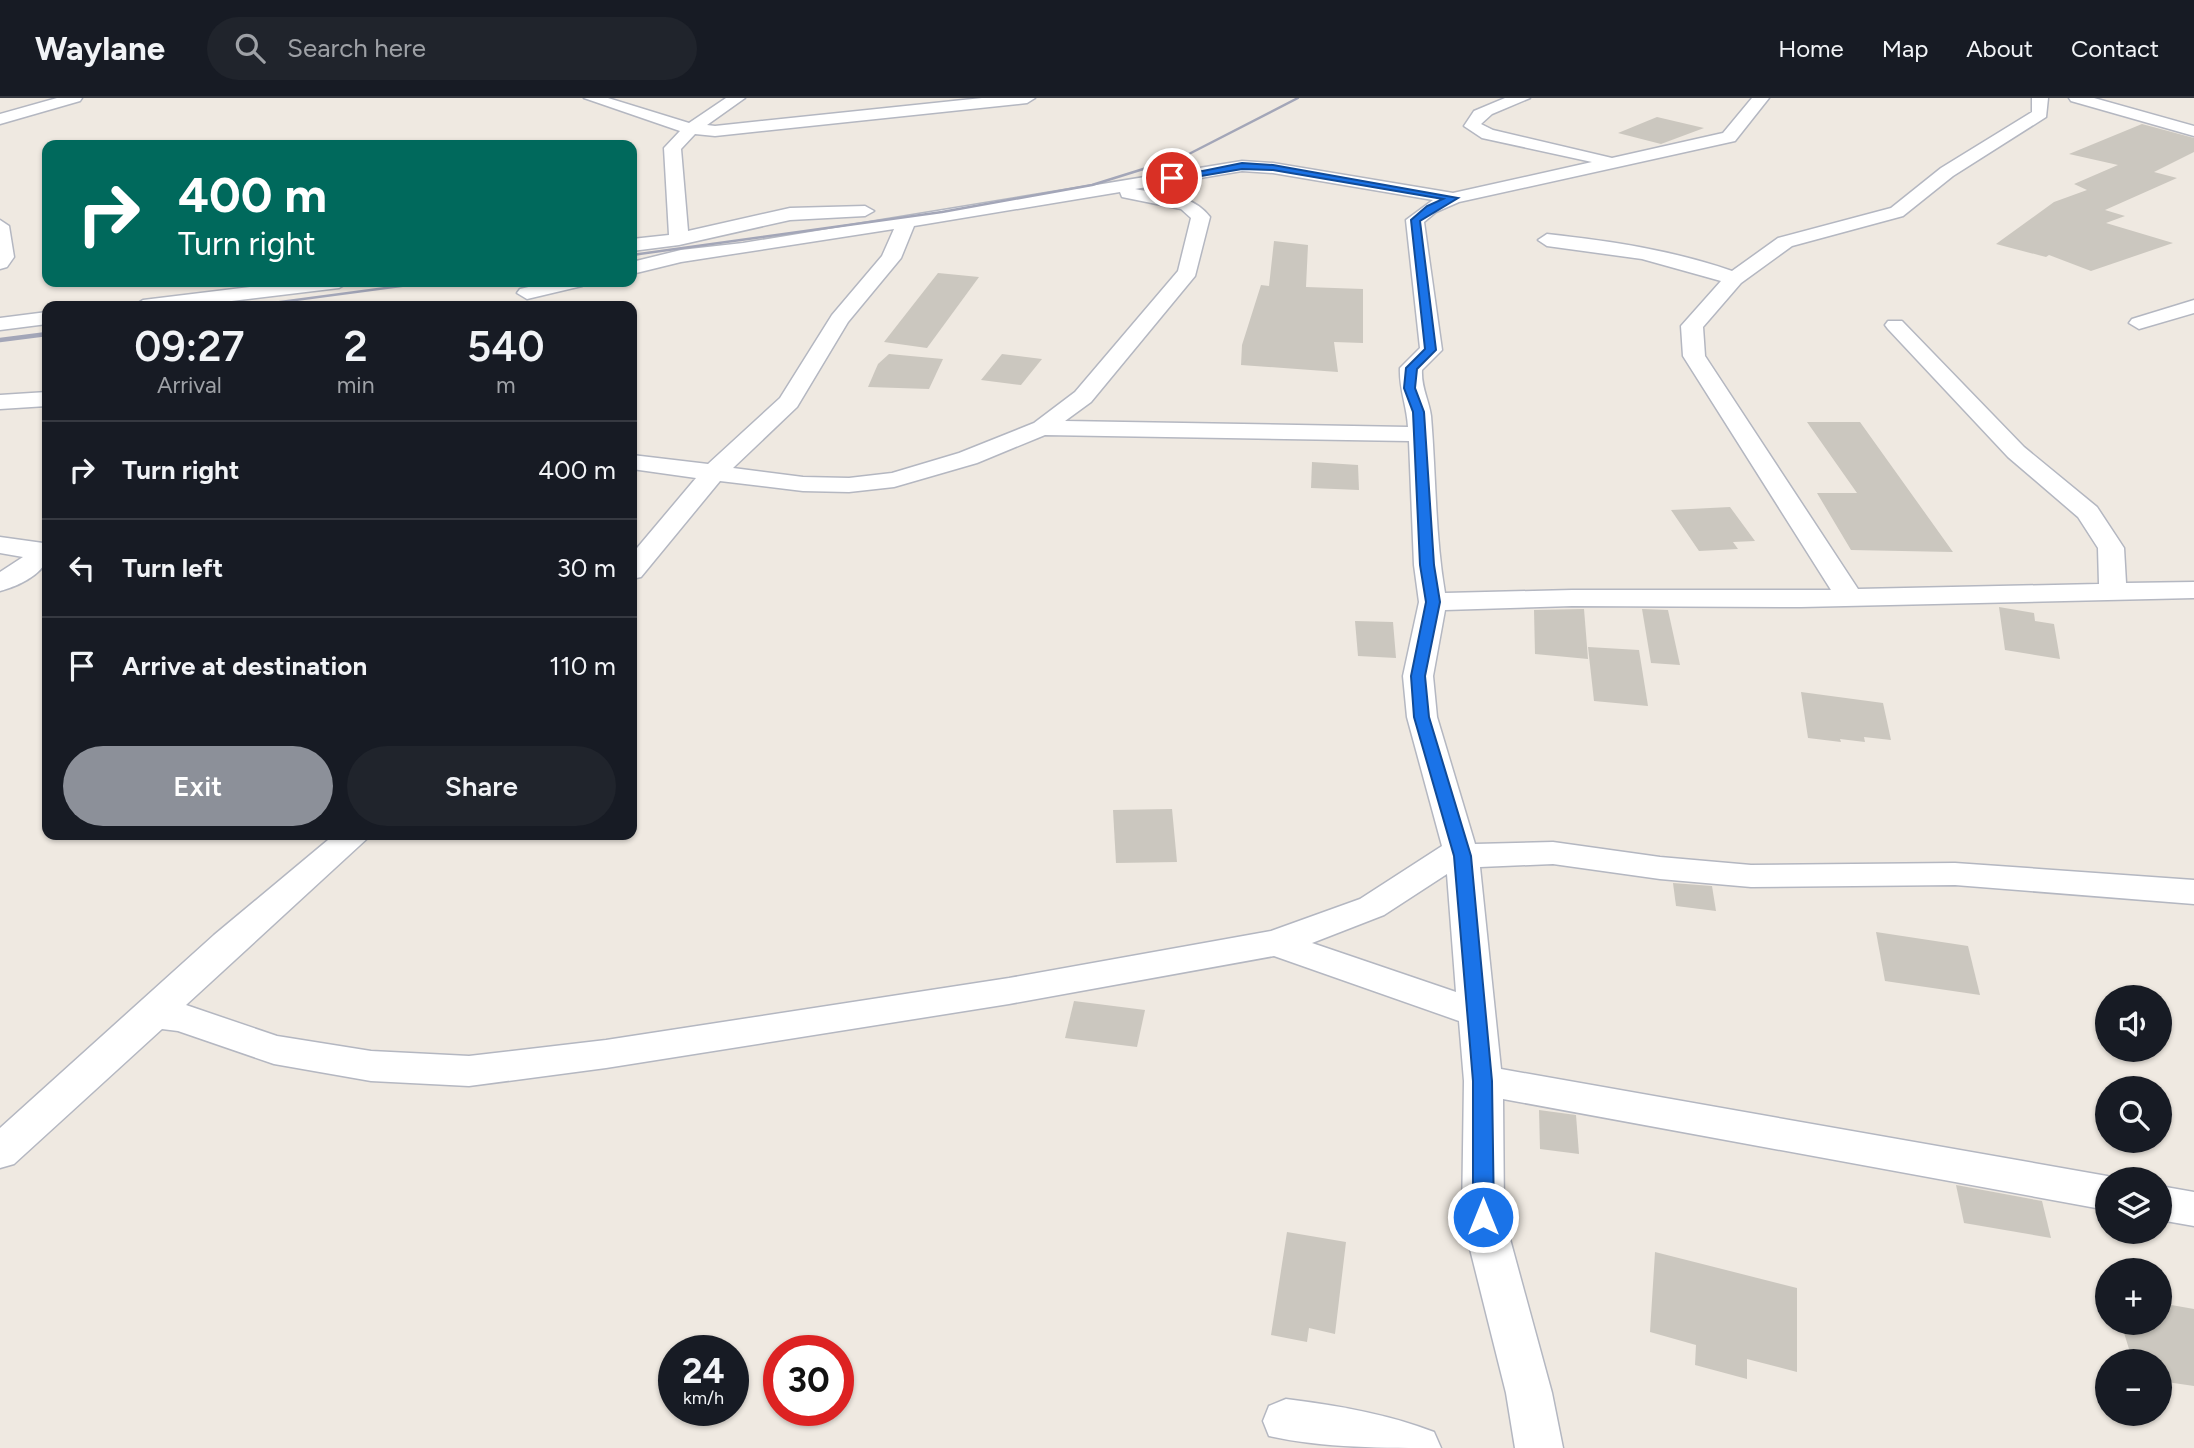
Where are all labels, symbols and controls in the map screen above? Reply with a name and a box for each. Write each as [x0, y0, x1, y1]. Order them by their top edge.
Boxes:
search box [207, 17, 697, 80]
text: Waylane [35, 29, 165, 68]
icon: search [231, 29, 269, 67]
text: Search here [287, 32, 426, 64]
text: Home [1778, 34, 1844, 63]
text: Map [1882, 34, 1928, 63]
text: About [1966, 34, 2033, 63]
text: Contact [2071, 34, 2159, 63]
pin [1142, 148, 1202, 208]
icon: arrive [1153, 159, 1191, 197]
text: 400 m [178, 165, 327, 224]
icon: right [63, 168, 154, 259]
text: Turn right [178, 225, 316, 263]
text: 09:27 [134, 321, 244, 372]
text: 2 [344, 321, 368, 372]
text: 540 [467, 321, 545, 372]
text: Arrival [157, 371, 222, 399]
text: min [337, 371, 375, 399]
text: m [496, 371, 516, 399]
icon: right [63, 451, 101, 489]
text: Turn right [122, 454, 239, 486]
text: 400 m [538, 454, 616, 486]
icon: left [63, 549, 101, 587]
text: Turn left [122, 552, 223, 584]
text: 30 m [557, 552, 616, 584]
icon: arrive [63, 647, 101, 685]
text: Arrive at destination [122, 650, 367, 682]
text: 110 m [549, 650, 616, 682]
button: Exit [63, 746, 333, 826]
button: Share [347, 746, 616, 826]
map controls [2095, 985, 2172, 1426]
button: sound [2095, 985, 2172, 1062]
button: search [2095, 1076, 2172, 1153]
button: layers [2095, 1167, 2172, 1244]
position arrow [1446, 1180, 1520, 1254]
button: + [2095, 1258, 2172, 1335]
speed limit sign: 30 [763, 1335, 854, 1426]
button: − [2095, 1349, 2172, 1426]
text: 24 [682, 1350, 725, 1392]
text: km/h [683, 1387, 724, 1409]

